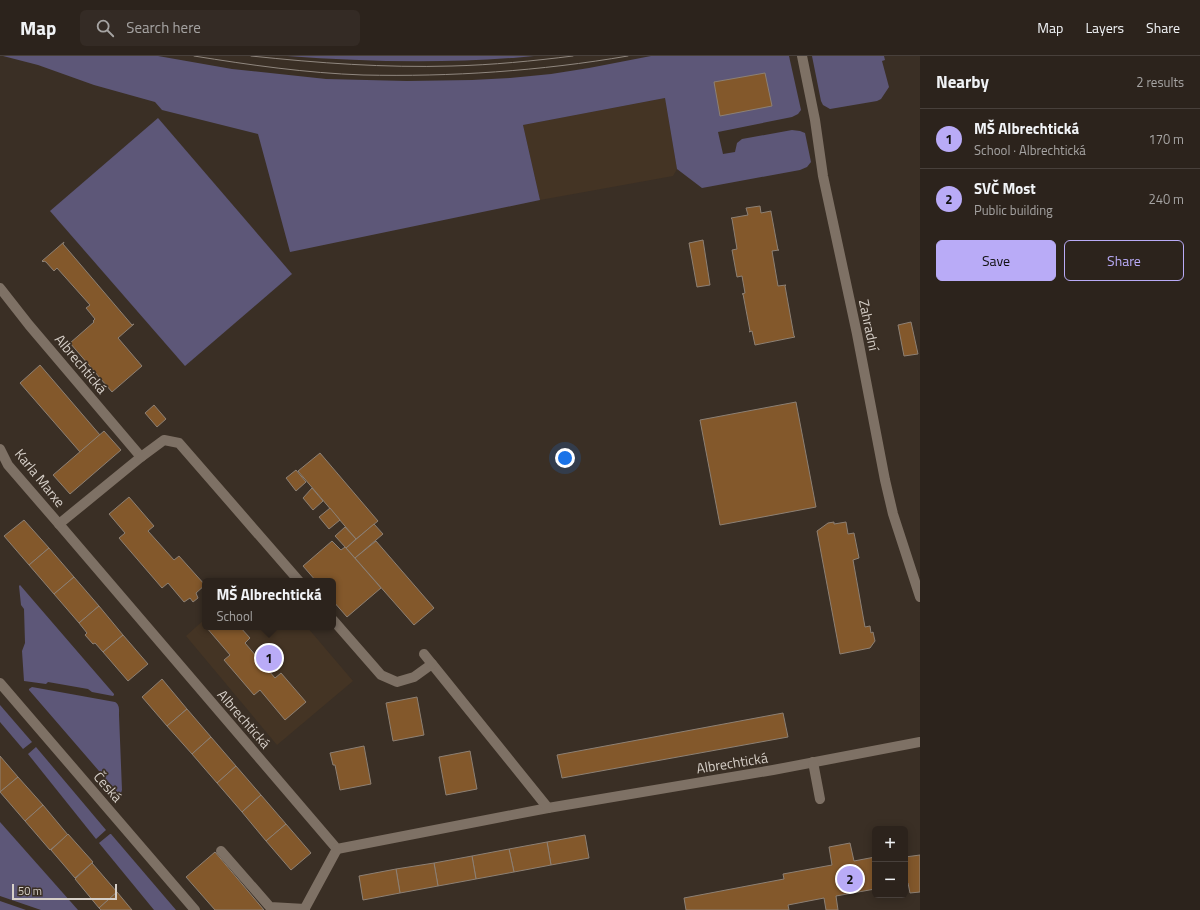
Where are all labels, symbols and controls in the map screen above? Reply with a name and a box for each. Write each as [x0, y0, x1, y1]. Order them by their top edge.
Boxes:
search box [80, 10, 360, 46]
text: Map [20, 13, 56, 42]
text: Search here [126, 16, 201, 39]
icon: search [94, 17, 116, 39]
text: Map [1037, 17, 1063, 38]
text: Layers [1085, 17, 1124, 38]
text: Share [1146, 17, 1180, 38]
text: Nearby [936, 69, 989, 95]
text: 2 results [1136, 72, 1184, 92]
text: MŠ Albrechtická [974, 117, 1079, 140]
text: 1 [945, 129, 953, 149]
text: 170 m [1148, 129, 1184, 149]
text: School · Albrechtická [974, 140, 1086, 160]
text: SVČ Most [974, 177, 1036, 200]
text: 2 [945, 189, 953, 209]
text: 240 m [1148, 189, 1184, 209]
text: Public building [974, 200, 1053, 220]
button: Save [936, 240, 1056, 281]
button: Share [1064, 240, 1184, 281]
street label: Zahradní [854, 297, 885, 353]
street label: Albrechtická [50, 329, 113, 398]
street label: Karla Marxe [10, 444, 71, 511]
your location [555, 448, 575, 468]
popup [202, 578, 336, 630]
text: MŠ Albrechtická [216, 583, 322, 606]
text: School [216, 606, 253, 626]
pin: 1 [256, 643, 282, 673]
street label: Albrechtická [213, 685, 276, 753]
street label: Albrechtická [695, 746, 769, 779]
street label: Česká [89, 767, 128, 807]
map controls [872, 826, 908, 898]
button: + [872, 826, 908, 862]
button: − [872, 862, 908, 898]
pin: 2 [837, 864, 863, 894]
scale bar [12, 882, 117, 901]
text: 50 m [18, 883, 42, 899]

